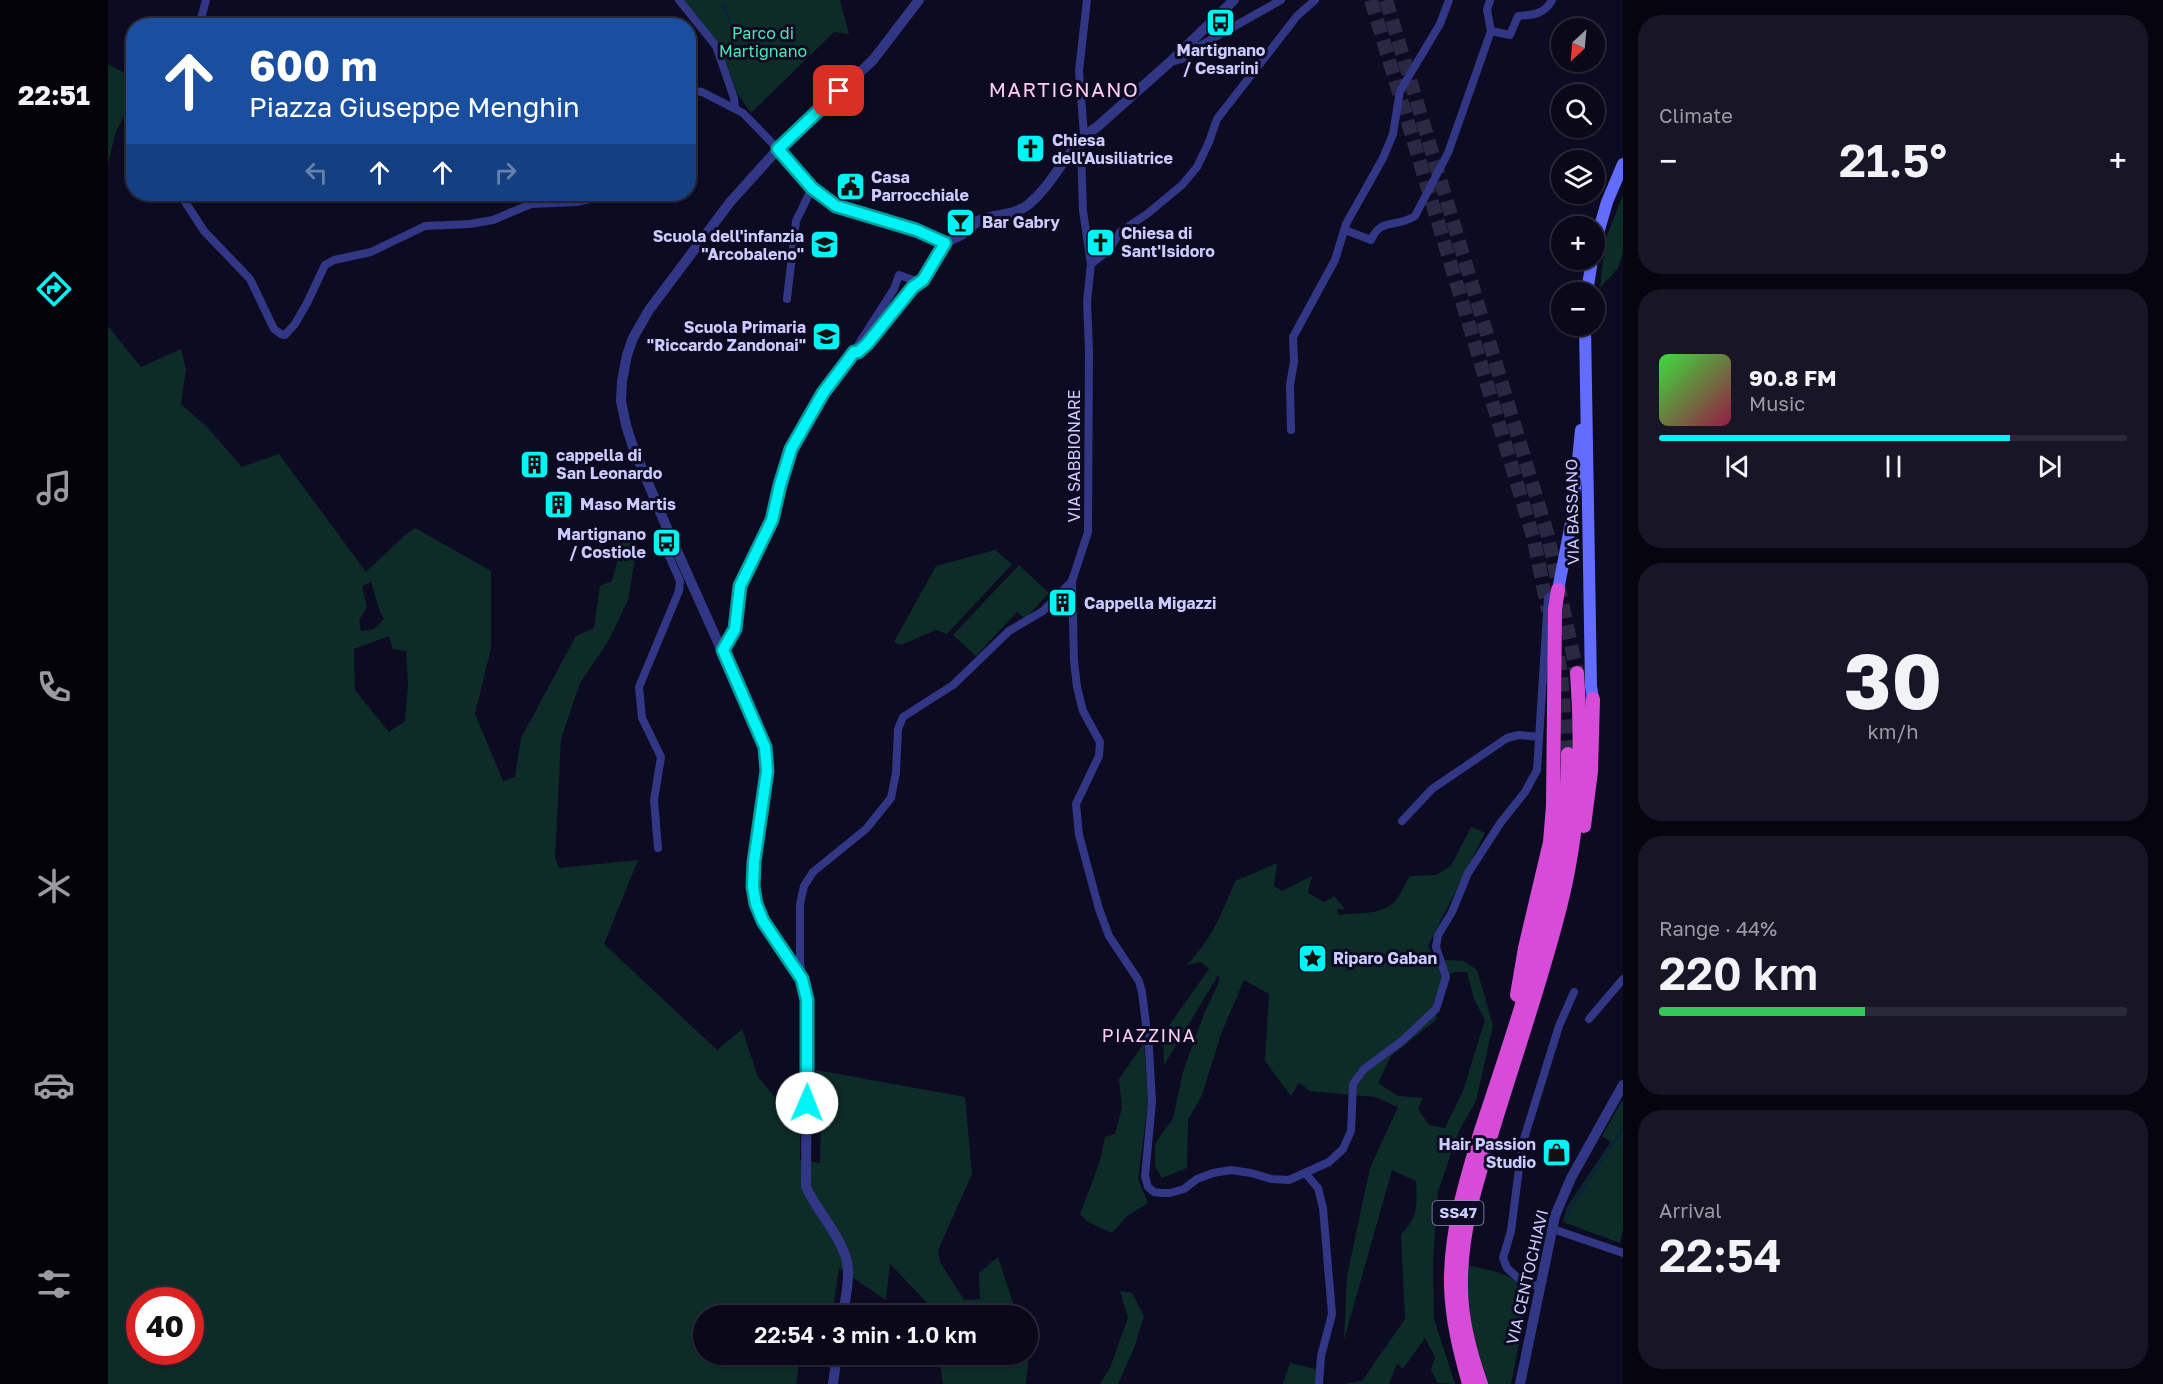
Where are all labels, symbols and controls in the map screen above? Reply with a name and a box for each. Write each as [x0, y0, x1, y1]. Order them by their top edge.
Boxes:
bus stop icon: Martignano / Cesarini [1205, 6, 1237, 38]
north arrow [1551, 18, 1605, 72]
map controls [1551, 18, 1605, 336]
park label: Parco di Martignano [719, 23, 807, 61]
text: 600 m [249, 40, 378, 90]
place label: Martignano / Cesarini [1177, 40, 1266, 78]
icon: ahead [150, 42, 228, 120]
pin [813, 65, 864, 116]
icon: arrive [822, 74, 855, 107]
district label: MARTIGNANO [989, 77, 1139, 101]
text: 22:51 [18, 79, 90, 111]
button: search [1551, 84, 1605, 138]
text: Piazza Giuseppe Menghin [249, 91, 580, 123]
text: Climate [1659, 103, 1733, 127]
place label: Chiesa dell'Ausiliatrice [1052, 130, 1173, 168]
church icon: Chiesa dell'Ausiliatrice [1015, 133, 1047, 165]
text: 21.5° [1839, 133, 1947, 187]
text: − [1659, 141, 1677, 180]
text: + [2109, 141, 2127, 180]
button: layers [1551, 150, 1605, 204]
icon: left [300, 156, 333, 189]
icon: ahead [363, 156, 396, 189]
icon: ahead [426, 156, 459, 189]
icon: right [489, 156, 522, 189]
place label: Casa Parrocchiale [871, 167, 969, 205]
public building icon: Casa Parrocchiale [834, 170, 866, 202]
bar icon: Bar Gabry [945, 206, 977, 238]
place label: Bar Gabry [982, 212, 1060, 232]
button: + [1551, 216, 1605, 270]
place label: Chiesa di Sant'Isidoro [1121, 223, 1215, 261]
place label: Scuola dell'infanzia "Arcobaleno" [653, 226, 804, 264]
church icon: Chiesa di Sant'Isidoro [1084, 226, 1116, 258]
school or university icon: Scuola dell'infanzia "Arcobaleno" [809, 229, 841, 261]
icon: directions [33, 268, 75, 310]
button: − [1551, 282, 1605, 336]
place label: Scuola Primaria "Riccardo Zandonai" [647, 317, 806, 355]
school or university icon: Scuola Primaria "Riccardo Zandonai" [811, 320, 843, 352]
text: 90.8 FM [1749, 364, 1837, 391]
street label: VIA SABBIONARE [1064, 389, 1084, 523]
text: Music [1749, 391, 1805, 415]
place label: cappella di San Leonardo [556, 445, 663, 483]
building icon: cappella di San Leonardo [519, 448, 551, 480]
icon: previous [1721, 450, 1754, 483]
icon: pause [1877, 450, 1910, 483]
icon: next [2033, 450, 2066, 483]
street label: VIA BASSANO [1561, 459, 1583, 565]
icon: music [33, 467, 75, 509]
building icon: Maso Martis [543, 488, 575, 520]
place label: Maso Martis [580, 494, 676, 514]
place label: Martignano / Costiole [557, 524, 646, 562]
bus stop icon: Martignano / Costiole [651, 527, 683, 559]
building icon: Cappella Migazzi [1047, 587, 1079, 619]
place label: Cappella Migazzi [1084, 593, 1216, 613]
text: 30 [1844, 633, 1942, 726]
icon: phone [33, 666, 75, 708]
text: km/h [1868, 719, 1918, 743]
icon: climate [33, 865, 75, 907]
text: Range · 44% [1659, 916, 1777, 940]
place icon: Riparo Gaban [1296, 942, 1328, 974]
text: 220 km [1659, 946, 1818, 1000]
place label: Riparo Gaban [1333, 948, 1437, 968]
district label: PIAZZINA [1102, 1024, 1196, 1046]
icon: car [33, 1064, 75, 1106]
position arrow [775, 1071, 839, 1135]
place label: Hair Passion Studio [1439, 1134, 1536, 1172]
shop icon: Hair Passion Studio [1541, 1137, 1573, 1169]
text: Arrival [1659, 1198, 1722, 1222]
road number: SS47 [1432, 1201, 1484, 1225]
street label: VIA CENTOCHIAVI [1502, 1208, 1552, 1346]
text: 22:54 [1659, 1228, 1782, 1282]
icon: filters [33, 1263, 75, 1305]
speed limit sign: 40 [126, 1287, 204, 1365]
text: 22:54 · 3 min · 1.0 km [754, 1321, 977, 1348]

